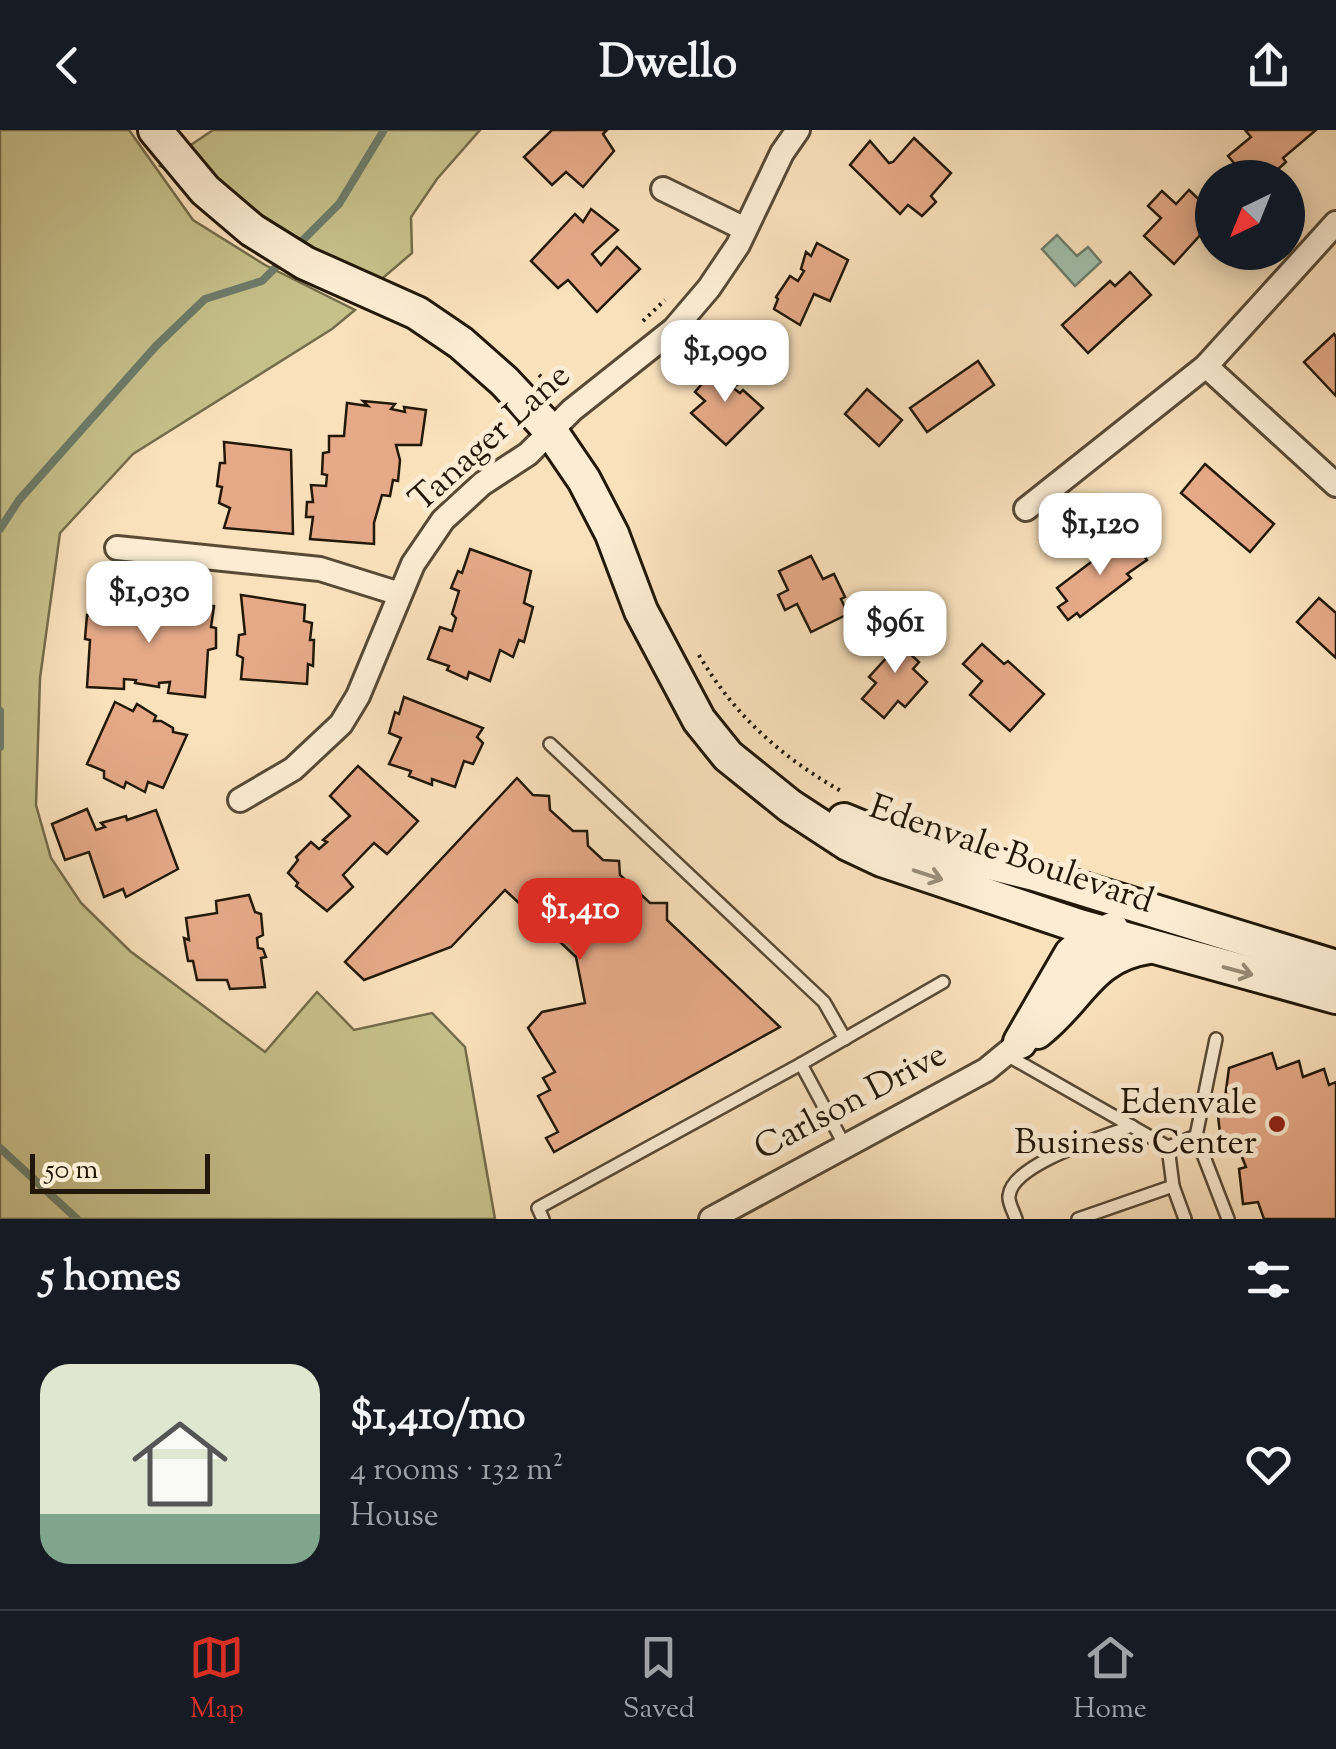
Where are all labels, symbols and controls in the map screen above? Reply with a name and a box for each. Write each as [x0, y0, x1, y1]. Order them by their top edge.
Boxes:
text: Dwello [599, 33, 737, 98]
icon: back [40, 38, 95, 93]
icon: share [1241, 38, 1296, 93]
north arrow [1195, 160, 1305, 270]
map controls [1195, 160, 1305, 270]
pin: $1,090 [644, 320, 806, 405]
text: $1,090 [683, 329, 767, 375]
street label: Tanager Lane [399, 353, 583, 525]
pin: $1,120 [1019, 493, 1181, 578]
text: $1,120 [1061, 502, 1139, 548]
pin: $1,030 [68, 561, 230, 646]
text: $1,030 [108, 570, 190, 616]
pin: $961 [836, 591, 954, 676]
text: $961 [865, 600, 925, 646]
street label: Edenvale Boulevard [862, 783, 1160, 929]
one-way arrow [912, 868, 943, 886]
pin: $1,410 [499, 878, 661, 963]
text: $1,410 [540, 887, 620, 933]
one-way arrow [1222, 963, 1254, 982]
street label: Carlson Drive [746, 1031, 956, 1175]
place label: Edenvale Business Center [1014, 1079, 1257, 1170]
marker: Edenvale Business Center [1266, 1113, 1288, 1135]
scale bar [30, 1149, 210, 1194]
text: 50 m [45, 1151, 99, 1191]
text: 5 homes [40, 1249, 181, 1309]
icon: filters [1241, 1252, 1296, 1307]
text: $1,410/mo [350, 1388, 525, 1448]
icon: home [120, 1404, 240, 1524]
icon: heart [1241, 1437, 1296, 1492]
text: 4 rooms · 132 m² [350, 1448, 564, 1494]
text: House [350, 1494, 439, 1540]
tab: Map [189, 1630, 244, 1730]
tab: Saved [623, 1630, 695, 1730]
tab: Home [1073, 1630, 1147, 1730]

